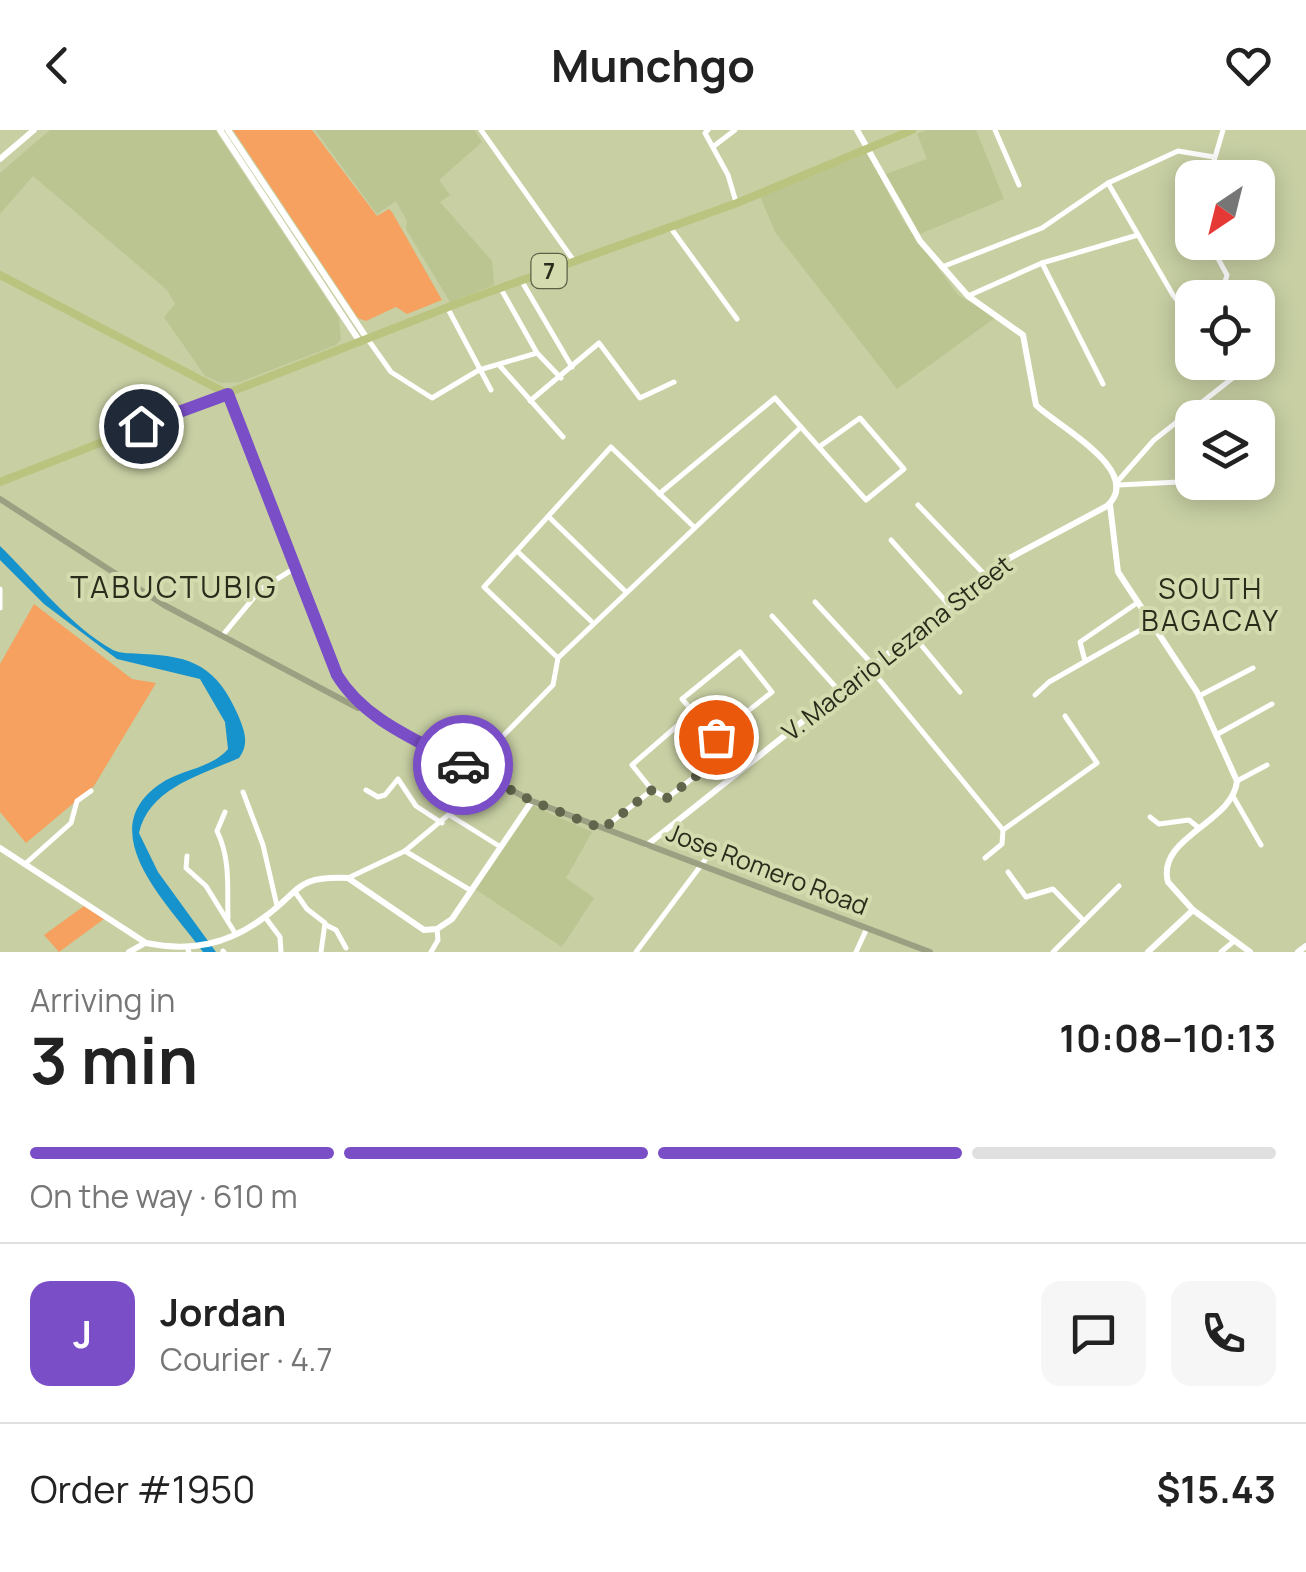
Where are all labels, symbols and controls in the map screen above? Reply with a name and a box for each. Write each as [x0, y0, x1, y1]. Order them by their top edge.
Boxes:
text: Munchgo [551, 34, 755, 96]
icon: back [30, 38, 85, 93]
icon: heart [1221, 38, 1276, 93]
north arrow [1175, 160, 1275, 260]
map controls [1175, 160, 1275, 500]
road number: 7 [532, 254, 566, 288]
button: locate [1175, 280, 1275, 380]
pin [99, 384, 184, 469]
icon: home [114, 399, 169, 454]
button: layers [1175, 400, 1275, 500]
street label: V. Macario Lezana Street [774, 547, 1019, 749]
district label: TABUCTUBIG [70, 566, 278, 607]
district label: SOUTH BAGACAY [1141, 569, 1281, 639]
pin [674, 695, 759, 780]
icon: bag [689, 710, 744, 765]
courier [413, 715, 513, 815]
icon: car [436, 738, 491, 793]
street label: Jose Romero Road [661, 814, 873, 923]
text: Arriving in [30, 978, 175, 1022]
text: 10:08–10:13 [1059, 1011, 1276, 1063]
text: 3 min [30, 1015, 198, 1104]
text: On the way · 610 m [30, 1174, 298, 1218]
button: chat [1041, 1281, 1146, 1386]
button: phone [1171, 1281, 1276, 1386]
text: Jordan [160, 1285, 286, 1337]
text: J [73, 1307, 92, 1359]
text: Courier · 4.7 [160, 1337, 333, 1381]
text: Order #1950 [30, 1462, 255, 1514]
text: $15.43 [1156, 1462, 1276, 1514]

